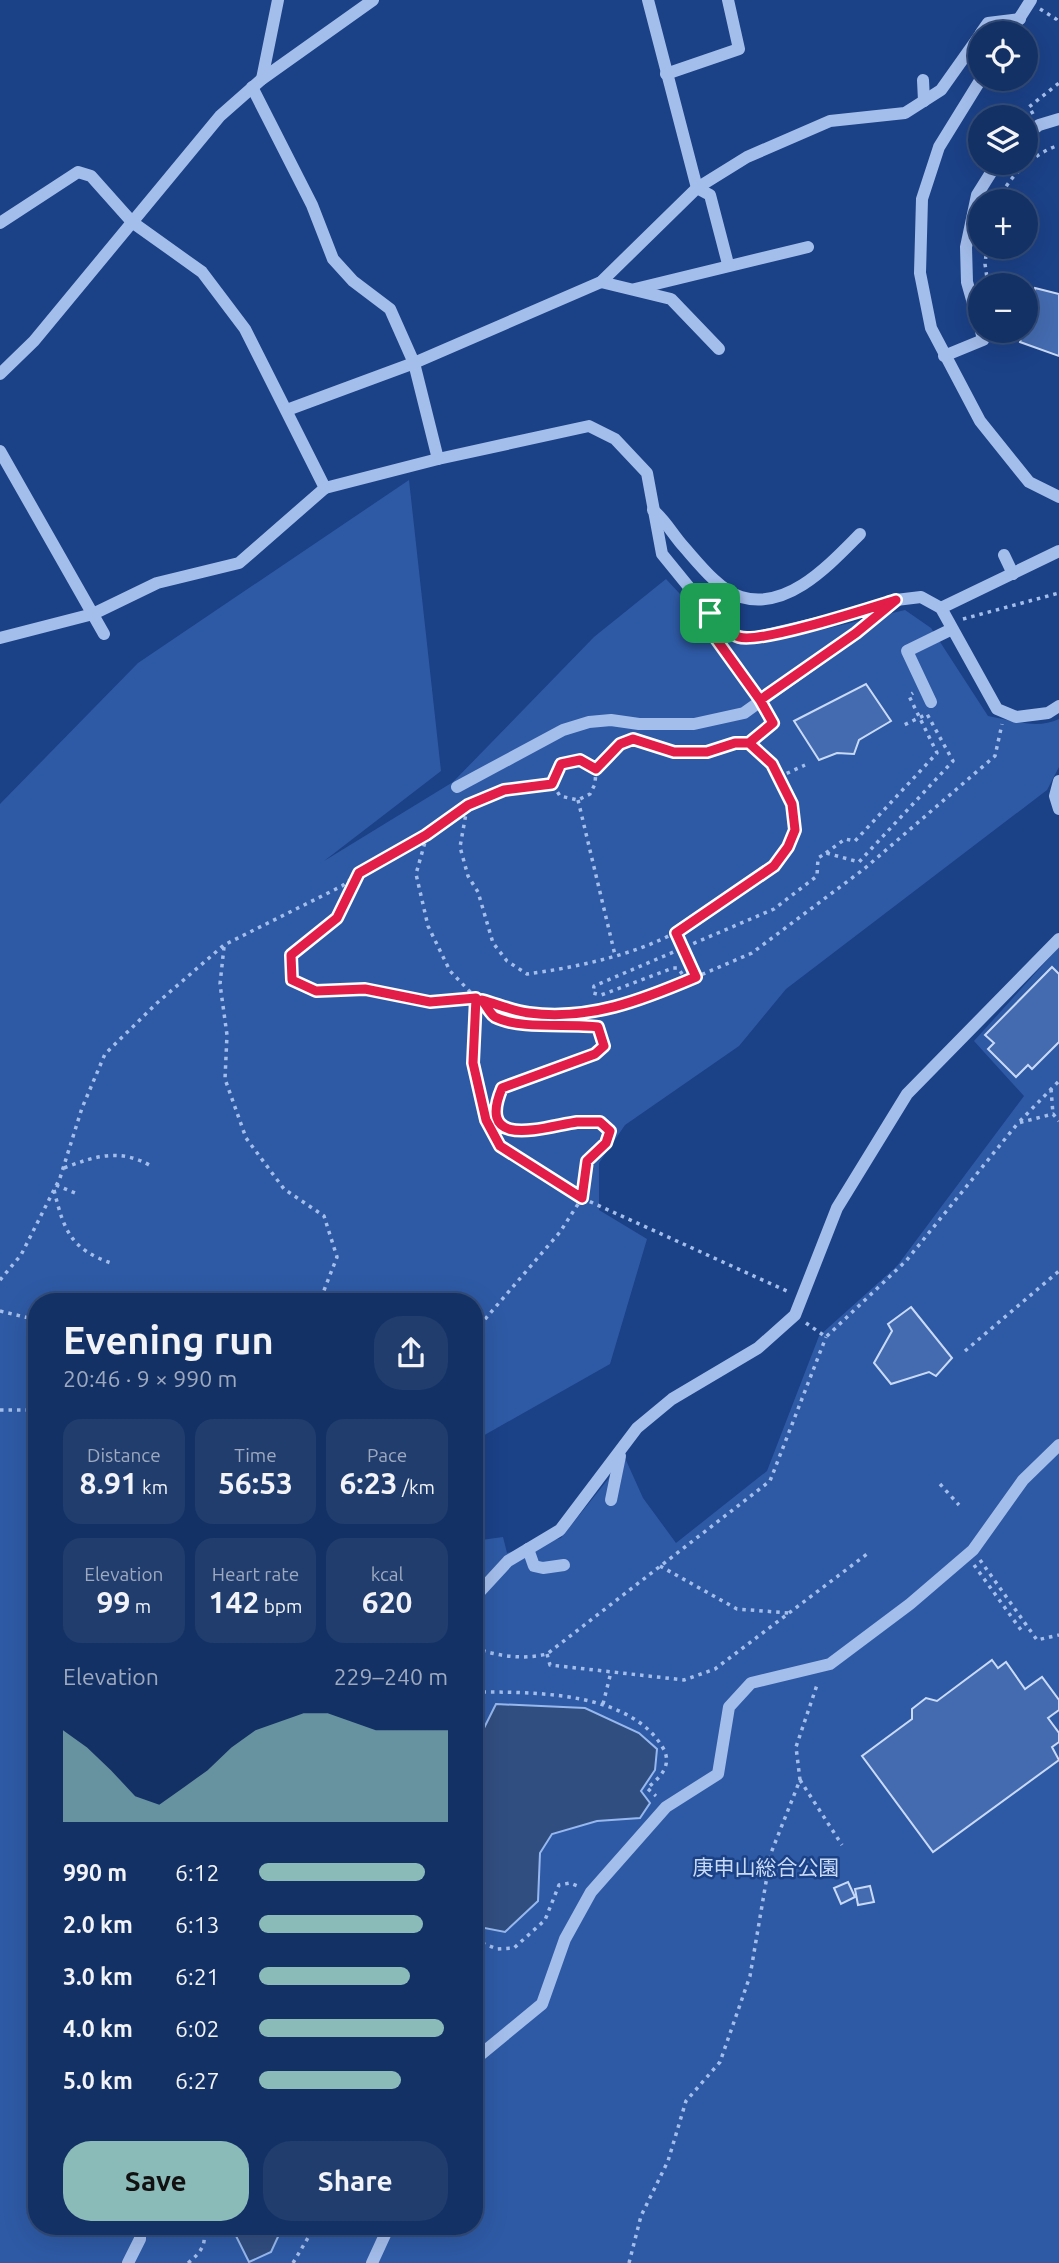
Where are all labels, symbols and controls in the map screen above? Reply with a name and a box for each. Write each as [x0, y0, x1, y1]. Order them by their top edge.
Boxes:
map controls [968, 21, 1038, 343]
button: locate [968, 21, 1038, 91]
button: layers [968, 105, 1038, 175]
button: + [968, 189, 1038, 259]
button: − [968, 273, 1038, 343]
pin [680, 583, 740, 643]
icon: arrive [691, 594, 729, 632]
button: share [374, 1316, 448, 1390]
text: Evening run [63, 1319, 274, 1361]
text: 20:46 · 9 × 990 m [63, 1366, 237, 1391]
text: Distance [87, 1444, 161, 1466]
text: Time [234, 1444, 277, 1466]
text: Pace [367, 1444, 407, 1466]
text: 8.91 [80, 1466, 138, 1500]
text: 56:53 [218, 1466, 293, 1500]
text: 6:23 [339, 1466, 398, 1500]
text: km [138, 1476, 168, 1498]
text: /km [398, 1476, 435, 1498]
text: Elevation [84, 1563, 163, 1585]
text: Heart rate [212, 1563, 299, 1585]
text: kcal [371, 1563, 404, 1585]
text: 99 [97, 1585, 130, 1619]
text: 142 [209, 1585, 259, 1619]
text: 620 [362, 1585, 413, 1619]
text: m [130, 1595, 151, 1617]
text: bpm [259, 1595, 302, 1617]
text: Elevation [63, 1664, 159, 1689]
text: 229–240 m [334, 1664, 448, 1689]
park label: 庚申山総合公園 [693, 1855, 840, 1879]
text: 990 m [63, 1860, 127, 1885]
text: 6:12 [175, 1860, 220, 1885]
text: 2.0 km [63, 1912, 133, 1937]
text: 6:13 [175, 1912, 220, 1937]
text: 3.0 km [63, 1964, 133, 1989]
text: 6:21 [175, 1964, 220, 1989]
text: 4.0 km [63, 2016, 133, 2041]
text: 6:02 [175, 2016, 220, 2041]
text: 5.0 km [63, 2068, 133, 2093]
text: 6:27 [175, 2068, 220, 2093]
button: Save [63, 2141, 249, 2221]
button: Share [263, 2141, 448, 2221]

